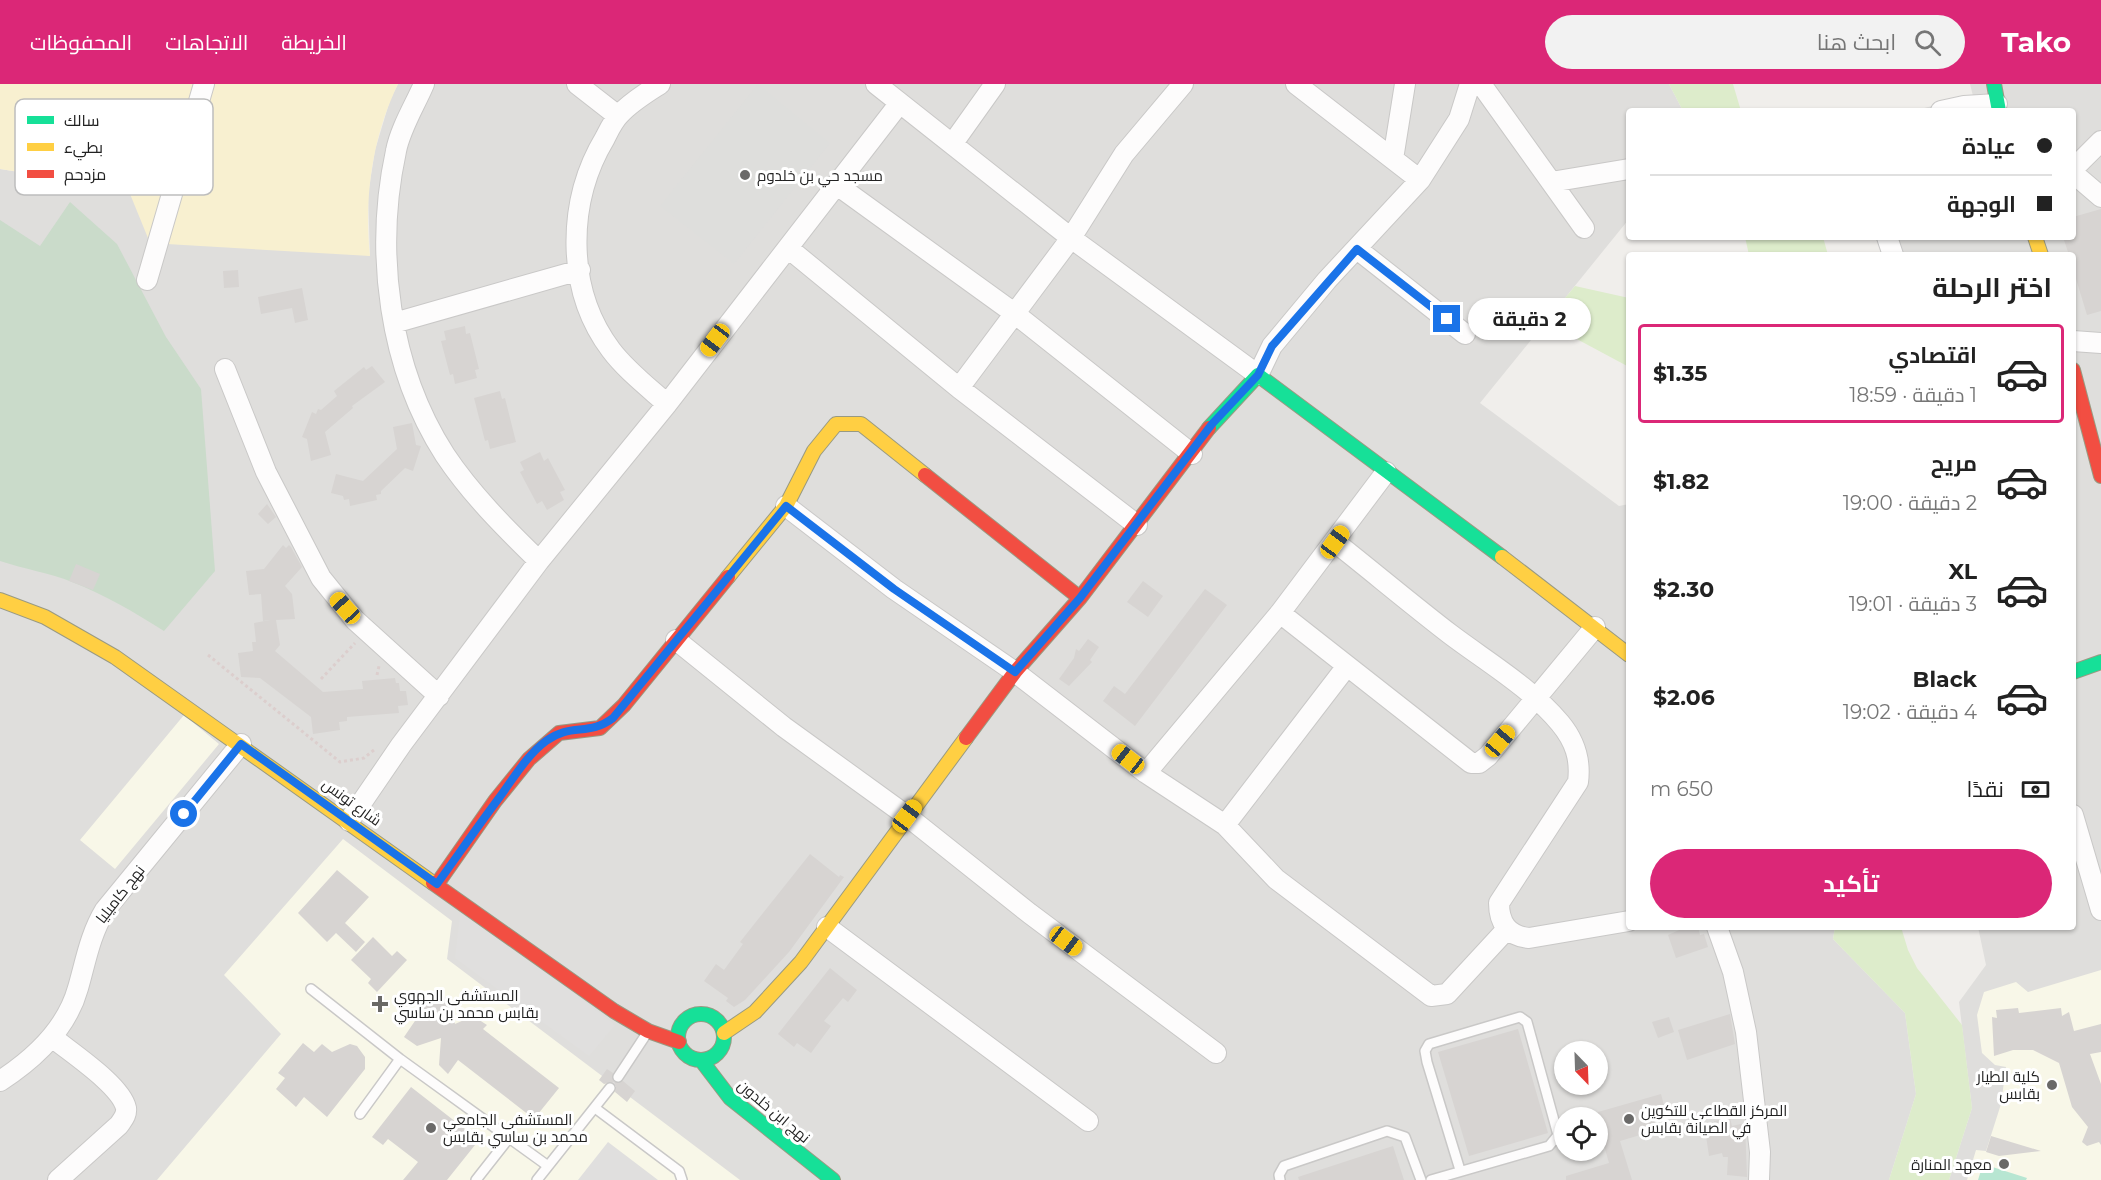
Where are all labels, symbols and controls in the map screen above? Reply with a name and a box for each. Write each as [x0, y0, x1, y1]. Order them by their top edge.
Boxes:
search box [1545, 15, 1965, 69]
text: Tako [2001, 25, 2071, 59]
icon: search [1911, 26, 1944, 59]
text: ابحث هنا [1817, 29, 1896, 56]
text: المحفوظات [30, 30, 132, 55]
text: الاتجاهات [165, 30, 248, 55]
text: الخريطة [281, 30, 347, 55]
legend [15, 99, 213, 195]
text: سالك [64, 111, 99, 130]
text: عيادة [1962, 133, 2016, 160]
text: بطيء [64, 138, 103, 161]
text: مزدحم [64, 165, 106, 186]
place label: مسجد حي بن خلدوم [757, 166, 883, 188]
marker: مسجد حي بن خلدوم [738, 168, 752, 182]
text: الوجهة [1947, 191, 2016, 218]
text: اختر الرحلة [1932, 271, 2052, 304]
callout: 2 دقيقة [1468, 298, 1591, 340]
route end [1433, 305, 1460, 332]
text: 2 دقيقة [1492, 307, 1567, 331]
car [697, 320, 733, 360]
text: اقتصادي [1888, 342, 1977, 369]
icon: car [1995, 347, 2049, 401]
text: $1.35 [1653, 360, 1707, 387]
text: 1 دقيقة · 18:59 [1849, 383, 1977, 407]
text: مريح [1931, 450, 1977, 477]
icon: car [1995, 455, 2049, 509]
text: $1.82 [1653, 468, 1709, 495]
text: 2 دقيقة · 19:00 [1843, 491, 1977, 515]
car [1317, 522, 1353, 562]
text: XL [1948, 558, 1977, 585]
icon: car [1995, 563, 2049, 617]
text: $2.30 [1653, 576, 1714, 603]
car [326, 589, 364, 627]
text: 3 دقيقة · 19:01 [1849, 592, 1977, 616]
text: Black [1913, 666, 1977, 693]
icon: car [1995, 671, 2049, 725]
text: $2.06 [1653, 684, 1715, 711]
text: 4 دقيقة · 19:02 [1843, 700, 1977, 724]
car [1482, 721, 1518, 761]
car [1108, 741, 1148, 777]
icon: cash [2019, 773, 2052, 806]
street label: شارع تونس [318, 774, 385, 831]
text: نقدًا [1966, 776, 2004, 803]
text: 650 m [1650, 777, 1713, 801]
car [889, 796, 925, 836]
route start [170, 800, 197, 827]
button: تأكيد [1650, 849, 2052, 918]
street label: نهج كاميليا [91, 861, 150, 928]
car [1046, 923, 1086, 959]
place label: المستشفى الجهوي بقابس محمد بن ساسي [394, 986, 539, 1025]
marker: المستشفى الجهوي بقابس محمد بن ساسي [371, 995, 389, 1013]
north arrow [1554, 1041, 1608, 1095]
map controls [1554, 1041, 1608, 1161]
place label: كلية الطيار بقابس [1976, 1067, 2040, 1104]
street label: نهج ابن خلدون [733, 1075, 814, 1148]
marker: كلية الطيار بقابس [2045, 1078, 2059, 1092]
place label: المركز القطاعى للتكوين في الصيانة بقابس [1641, 1101, 1787, 1140]
button: locate [1554, 1107, 1608, 1161]
place label: المستشفى الجامعي محمد بن ساسي بقابس [443, 1110, 588, 1149]
marker: المركز القطاعى للتكوين في الصيانة بقابس [1622, 1112, 1636, 1126]
marker: المستشفى الجامعي محمد بن ساسي بقابس [424, 1121, 438, 1135]
place label: معهد المنارة [1911, 1155, 1992, 1175]
marker: معهد المنارة [1997, 1157, 2011, 1171]

